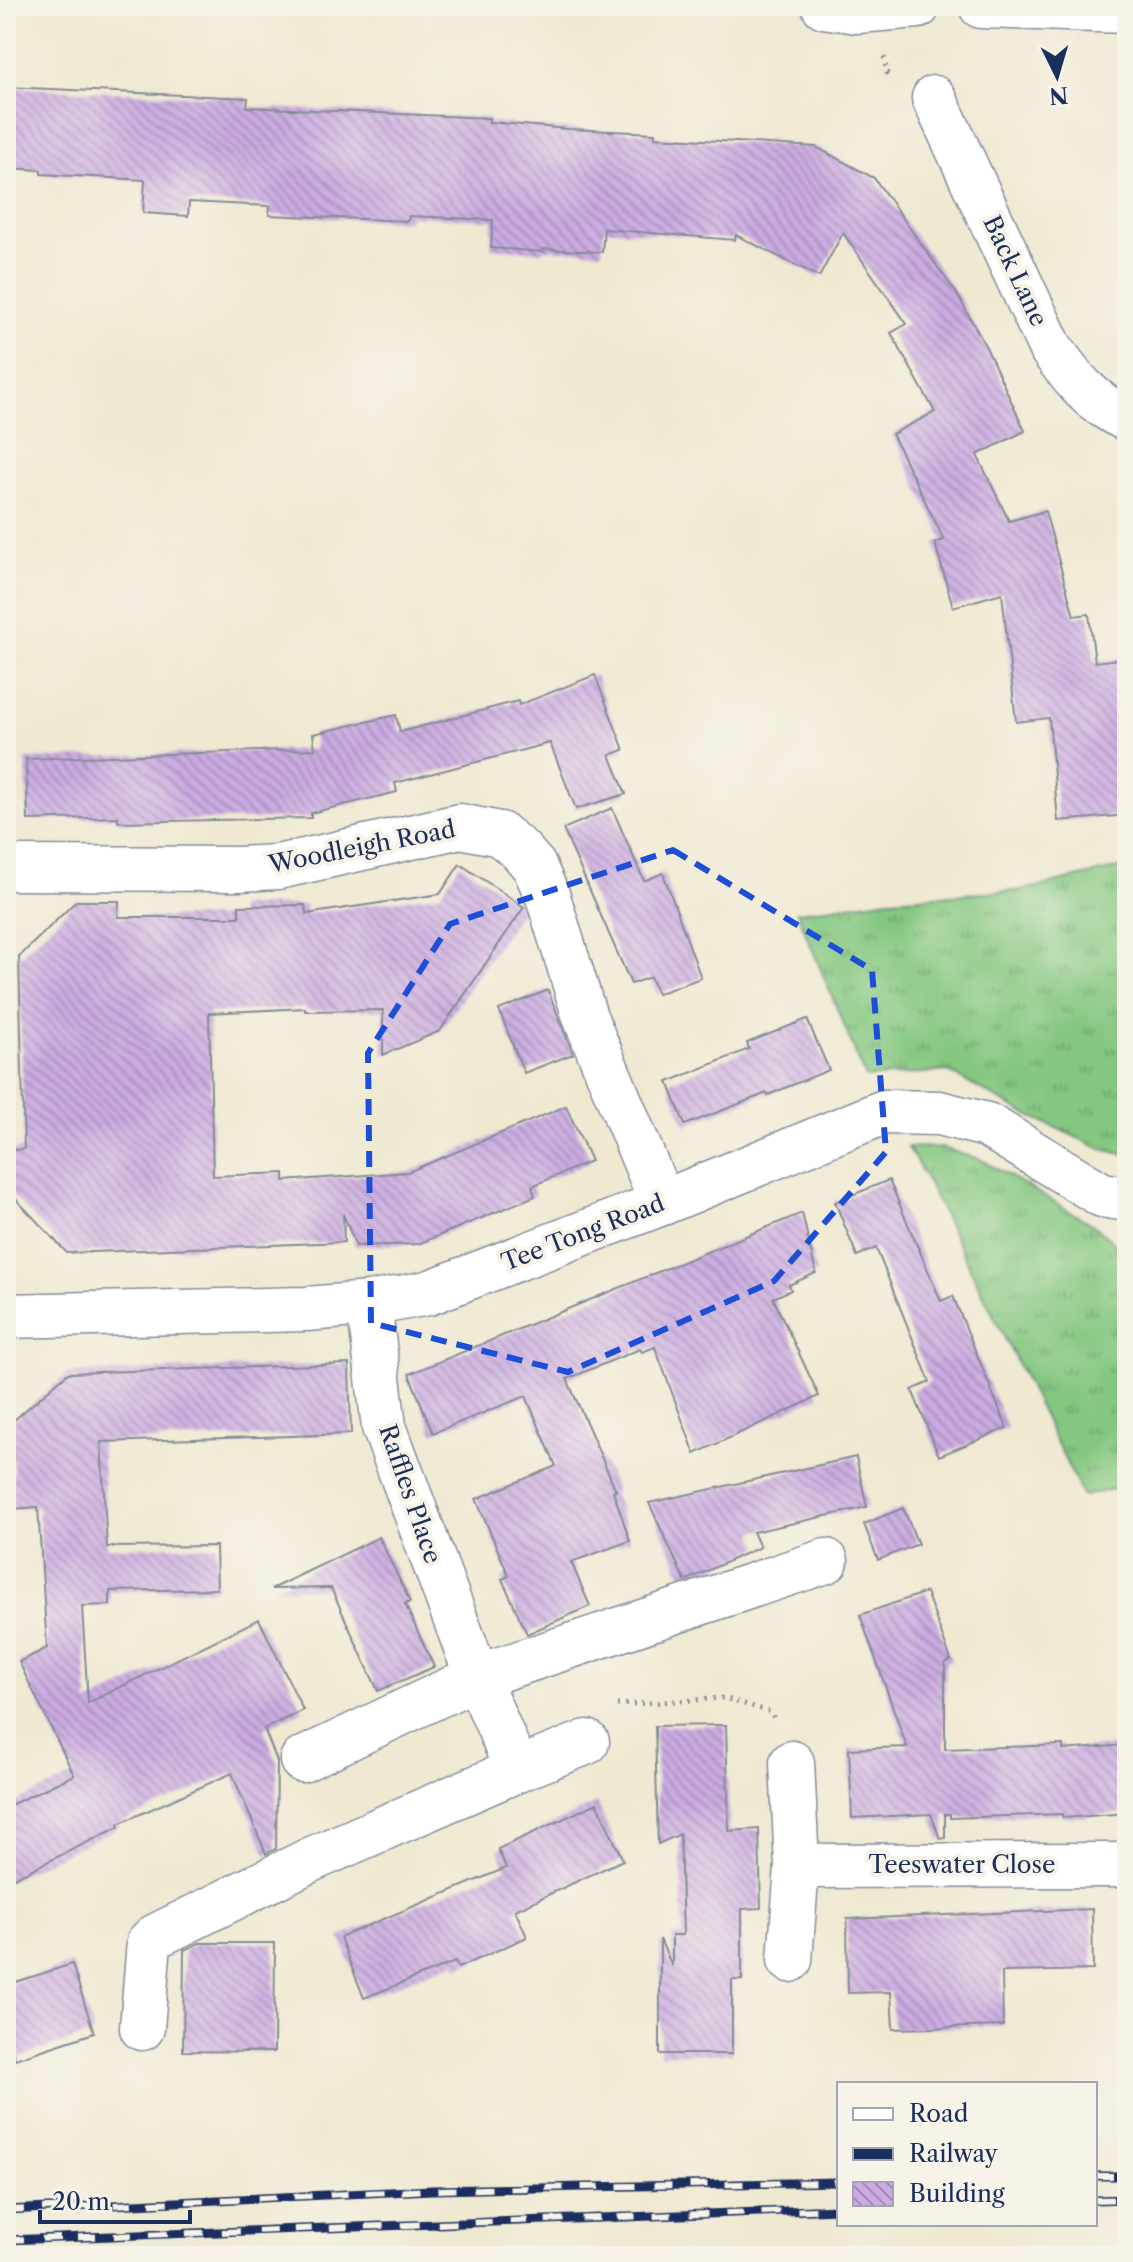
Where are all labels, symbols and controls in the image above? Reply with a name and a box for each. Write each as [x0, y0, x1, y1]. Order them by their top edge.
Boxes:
north arrow [1017, 36, 1097, 116]
text: N [1048, 81, 1069, 110]
street label: Back Lane [977, 211, 1054, 331]
street label: Woodleigh Road [265, 814, 458, 879]
street label: Tee Tong Road [497, 1188, 669, 1277]
street label: Raffles Place [373, 1420, 448, 1567]
street label: Teeswater Close [869, 1850, 1055, 1879]
legend [837, 2082, 1097, 2226]
text: Road [909, 2099, 969, 2128]
text: Railway [909, 2139, 999, 2168]
scale bar [40, 2174, 190, 2224]
text: Building [909, 2179, 1005, 2208]
text: 20 m [52, 2187, 110, 2216]

